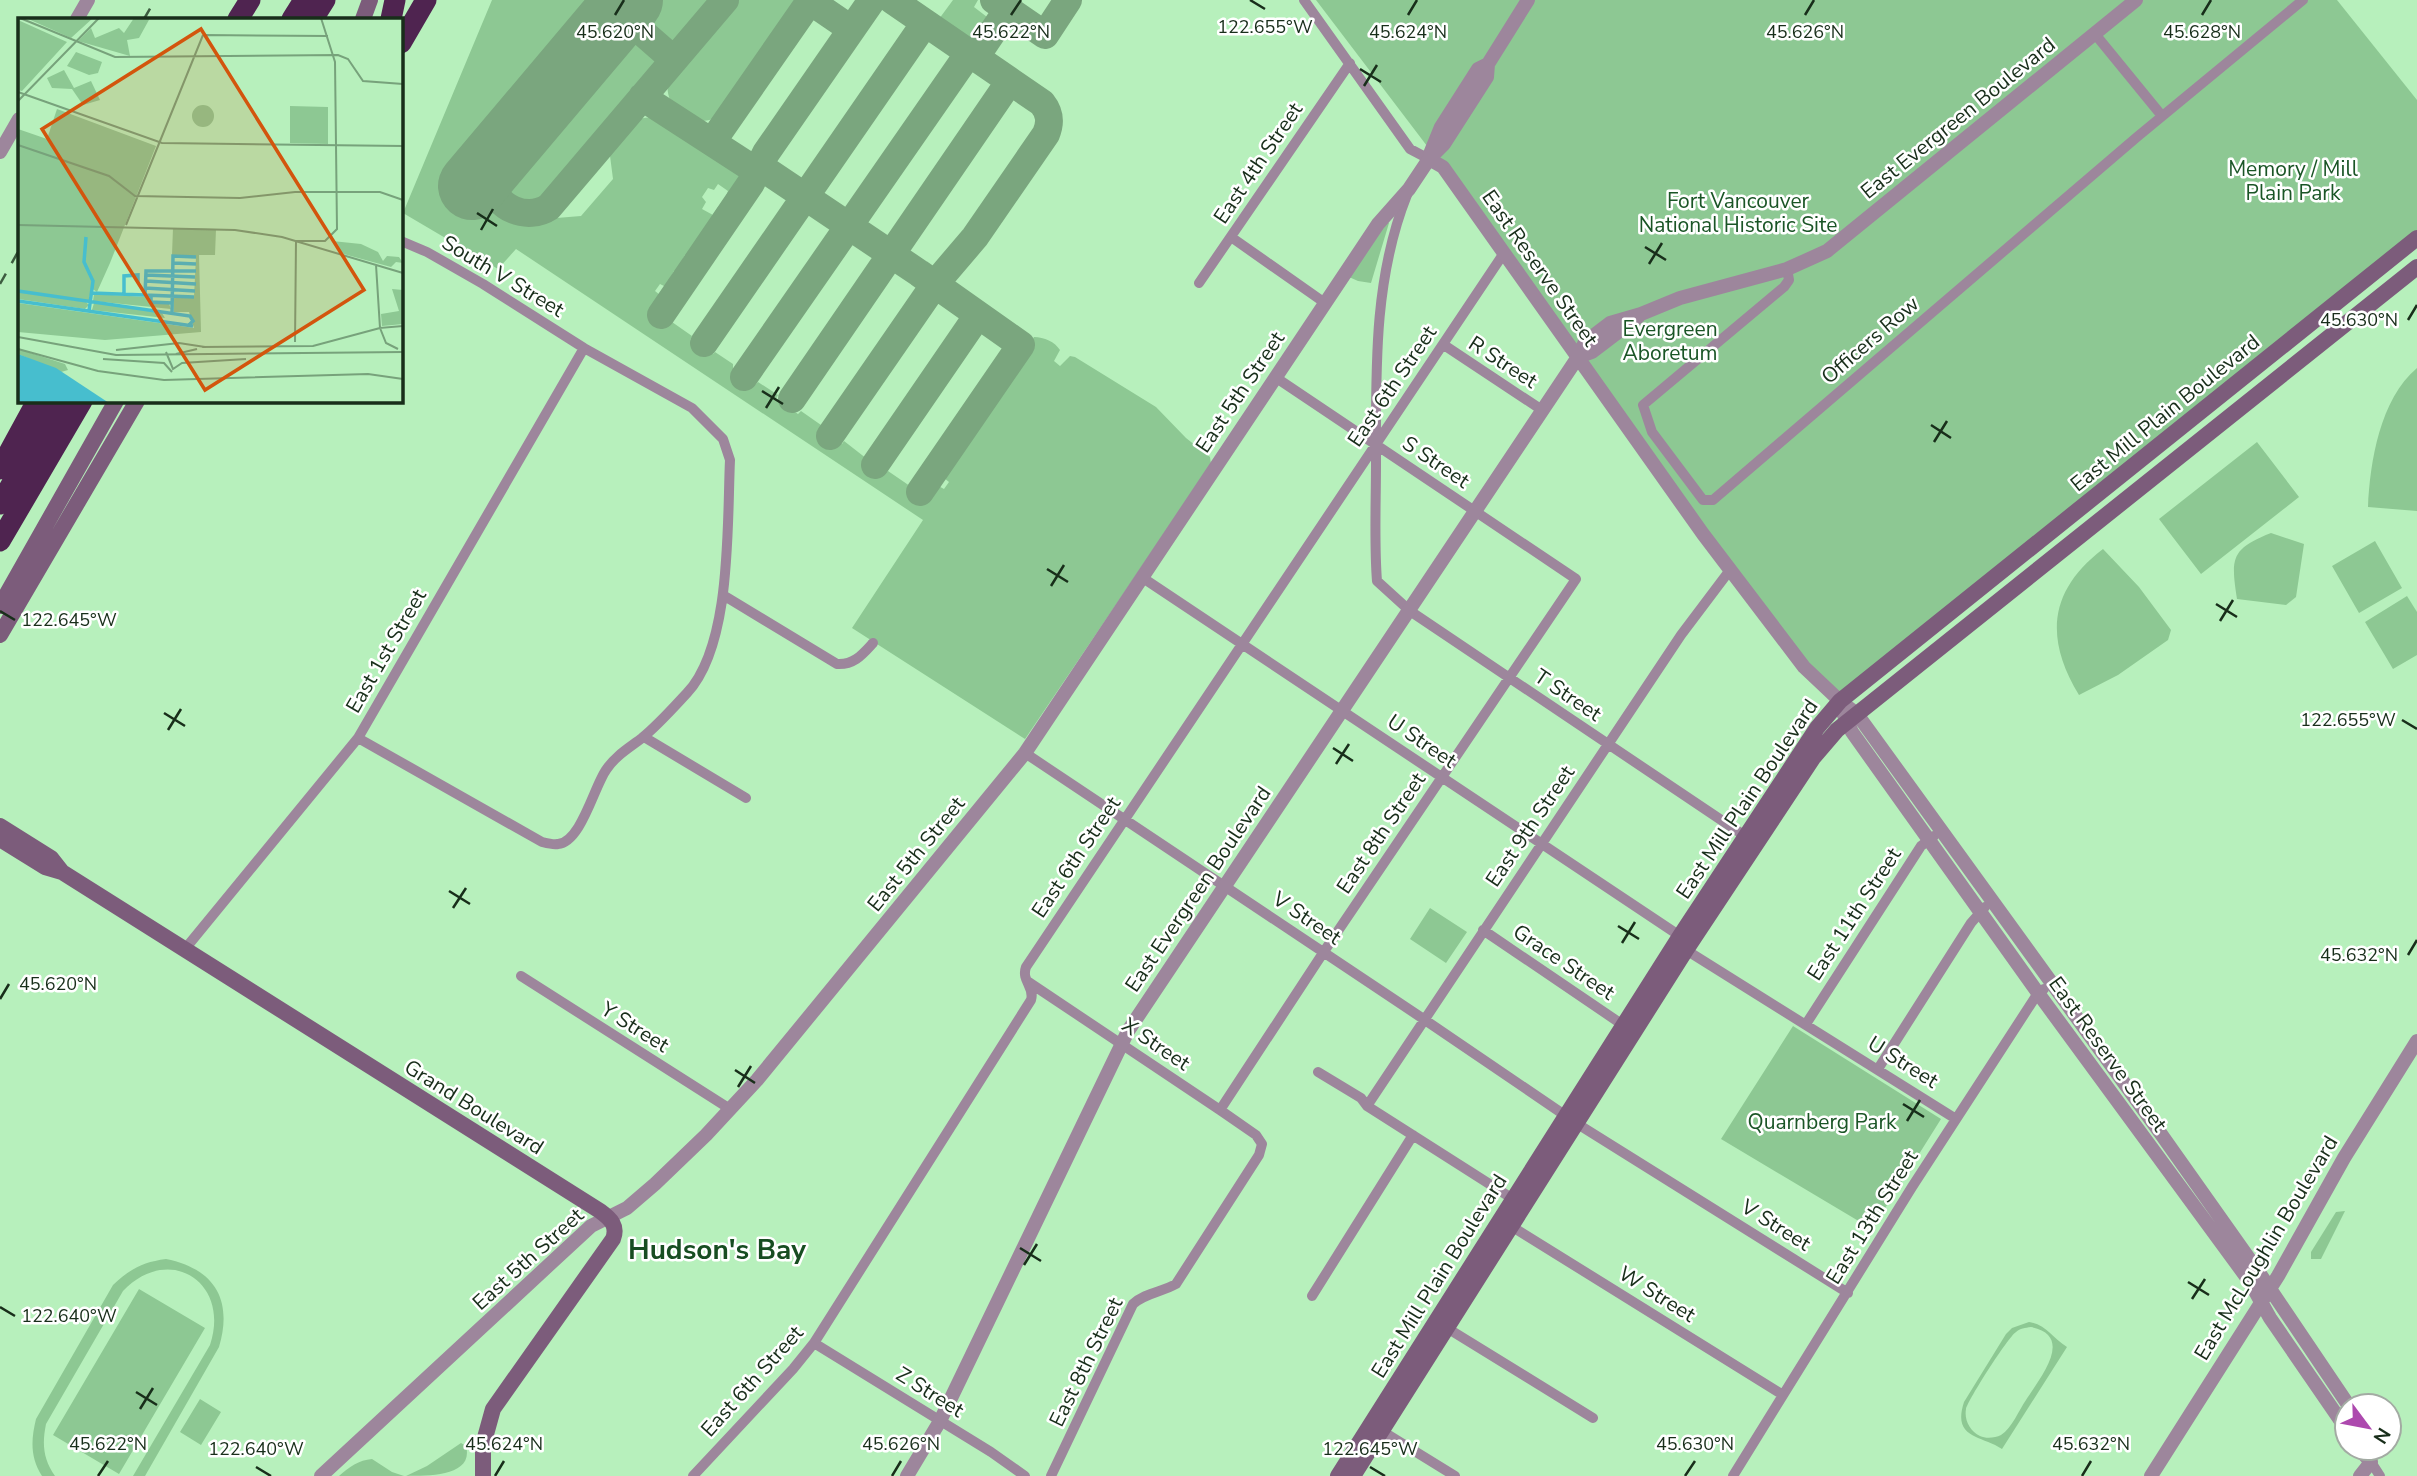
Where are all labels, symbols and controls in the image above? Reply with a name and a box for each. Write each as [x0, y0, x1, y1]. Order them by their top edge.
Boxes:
text: 122.655°W [1217, 15, 1313, 39]
inset map [18, 18, 402, 402]
text: 45.620°N [576, 20, 654, 44]
text: 45.622°N [972, 20, 1050, 44]
text: 45.624°N [1369, 20, 1447, 44]
text: 45.626°N [1766, 20, 1844, 44]
text: 45.628°N [2163, 20, 2241, 44]
street label: East Evergreen Boulevard [1855, 31, 2061, 205]
street label: East 4th Street [1207, 96, 1309, 229]
park label: Memory / Mill Plain Park [2228, 155, 2359, 207]
street label: East Reserve Street [1476, 184, 1605, 352]
park label: Fort Vancouver National Historic Site [1639, 187, 1837, 239]
street label: South V Street [437, 228, 570, 324]
street label: Officers Row [1815, 289, 1925, 390]
text: 45.630°N [2320, 308, 2398, 332]
park label: Evergreen Aboretum [1622, 315, 1718, 367]
street label: East 6th Street [1341, 319, 1443, 452]
street label: East 5th Street [1189, 325, 1291, 458]
street label: East Mill Plain Boulevard [2065, 328, 2265, 498]
street label: R Street [1463, 329, 1543, 395]
street label: S Street [1397, 429, 1476, 495]
street label: East 1st Street [339, 583, 433, 718]
text: 122.645°W [21, 608, 117, 632]
street label: T Street [1529, 662, 1608, 728]
street label: East Mill Plain Boulevard [1670, 694, 1824, 904]
street label: U Street [1382, 708, 1463, 775]
text: 122.655°W [2300, 708, 2396, 732]
street label: East 9th Street [1479, 759, 1581, 892]
street label: East 8th Street [1330, 766, 1432, 899]
street label: East Evergreen Boulevard [1119, 781, 1277, 997]
street label: East 5th Street [861, 790, 972, 917]
street label: East 6th Street [1025, 790, 1127, 923]
street label: East 11th Street [1801, 842, 1908, 986]
street label: V Street [1266, 884, 1347, 952]
street label: Grace Street [1508, 918, 1621, 1007]
text: 45.632°N [2320, 943, 2398, 967]
street label: East Reserve Street [2042, 971, 2174, 1138]
text: 45.620°N [19, 972, 97, 996]
street label: Y Street [595, 995, 675, 1059]
street label: X Street [1117, 1011, 1196, 1077]
street label: U Street [1863, 1029, 1944, 1095]
street label: Grand Boulevard [399, 1053, 549, 1161]
park label: Quarnberg Park [1748, 1108, 1897, 1136]
street label: East McLoughlin Boulevard [2188, 1131, 2344, 1365]
street label: East 13th Street [1820, 1144, 1925, 1289]
street label: East Mill Plain Boulevard [1365, 1169, 1513, 1383]
street label: V Street [1735, 1192, 1817, 1258]
street label: East 5th Street [466, 1201, 590, 1316]
district label: Hudson's Bay [628, 1231, 806, 1269]
street label: W Street [1613, 1259, 1701, 1329]
street label: East 8th Street [1043, 1292, 1130, 1431]
text: 122.640°W [21, 1304, 117, 1328]
street label: East 6th Street [695, 1319, 810, 1443]
street label: Z Street [891, 1360, 970, 1424]
north arrow [2333, 1392, 2403, 1462]
text: N [2367, 1423, 2396, 1448]
text: 45.622°N [69, 1432, 147, 1456]
text: 45.624°N [465, 1432, 543, 1456]
text: 45.626°N [862, 1432, 940, 1456]
text: 45.630°N [1656, 1432, 1734, 1456]
text: 45.632°N [2052, 1432, 2130, 1456]
text: 122.640°W [208, 1437, 304, 1461]
text: 122.645°W [1322, 1437, 1418, 1461]

